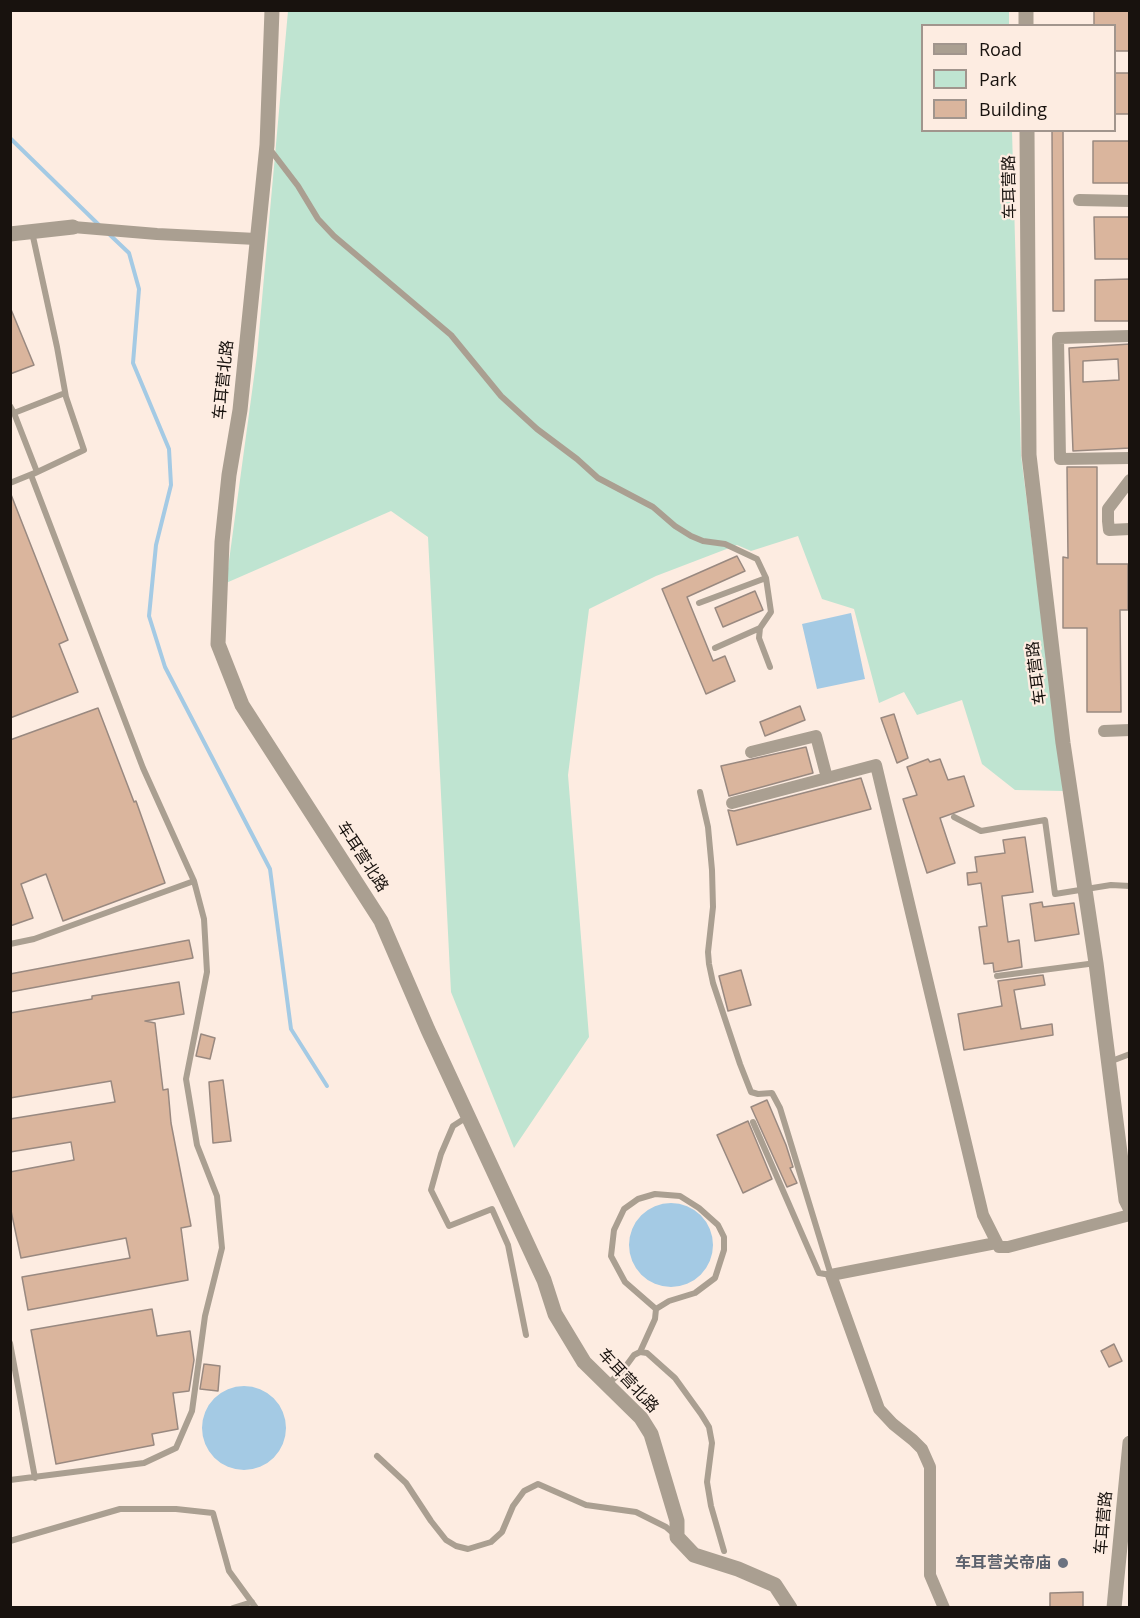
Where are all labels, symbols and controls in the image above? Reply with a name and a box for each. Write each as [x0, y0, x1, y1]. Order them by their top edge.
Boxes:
legend [921, 24, 1116, 132]
text: Road [979, 37, 1022, 61]
text: Park [979, 67, 1017, 91]
text: Building [979, 97, 1047, 121]
street label: 车耳营路 [1000, 155, 1020, 219]
street label: 车耳营北路 [210, 339, 238, 421]
street label: 车耳营路 [1024, 640, 1050, 706]
street label: 车耳营北路 [332, 818, 392, 896]
street label: 车耳营北路 [594, 1345, 662, 1417]
street label: 车耳营路 [1092, 1490, 1116, 1556]
place label: 车耳营关帝庙 [955, 1553, 1051, 1573]
marker: 车耳营关帝庙 [1056, 1556, 1070, 1570]

